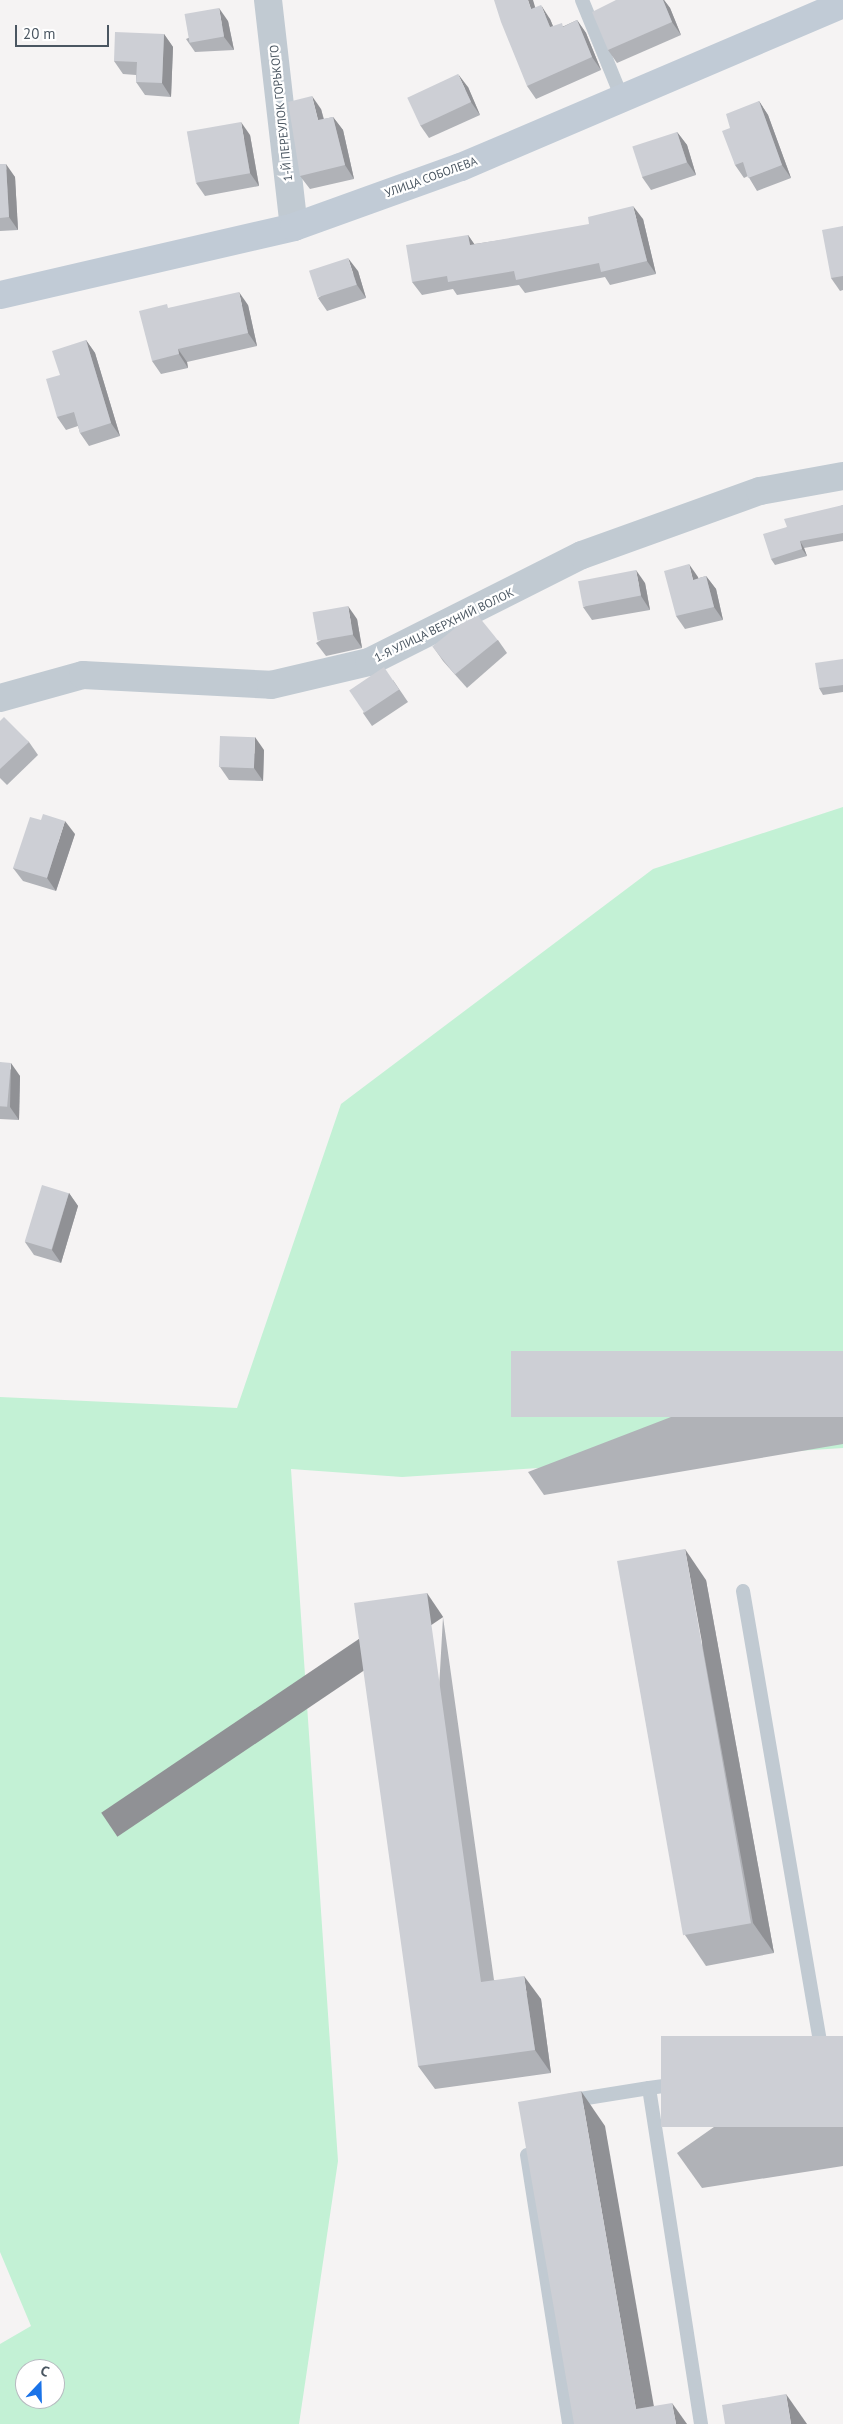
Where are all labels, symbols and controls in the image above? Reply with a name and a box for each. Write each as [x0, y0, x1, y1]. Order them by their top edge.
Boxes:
scale bar [18, 15, 111, 47]
text: 20 m [23, 24, 56, 43]
street label: 1-Й ПЕРЕУЛОК ГОРЬКОГО [267, 44, 295, 182]
street label: УЛИЦА СОБОЛЕВА [383, 154, 479, 200]
street label: 1-Я УЛИЦА ВЕРХНИЙ ВОЛОК [372, 585, 516, 665]
north arrow [15, 2359, 65, 2409]
text: С [38, 2361, 52, 2381]

